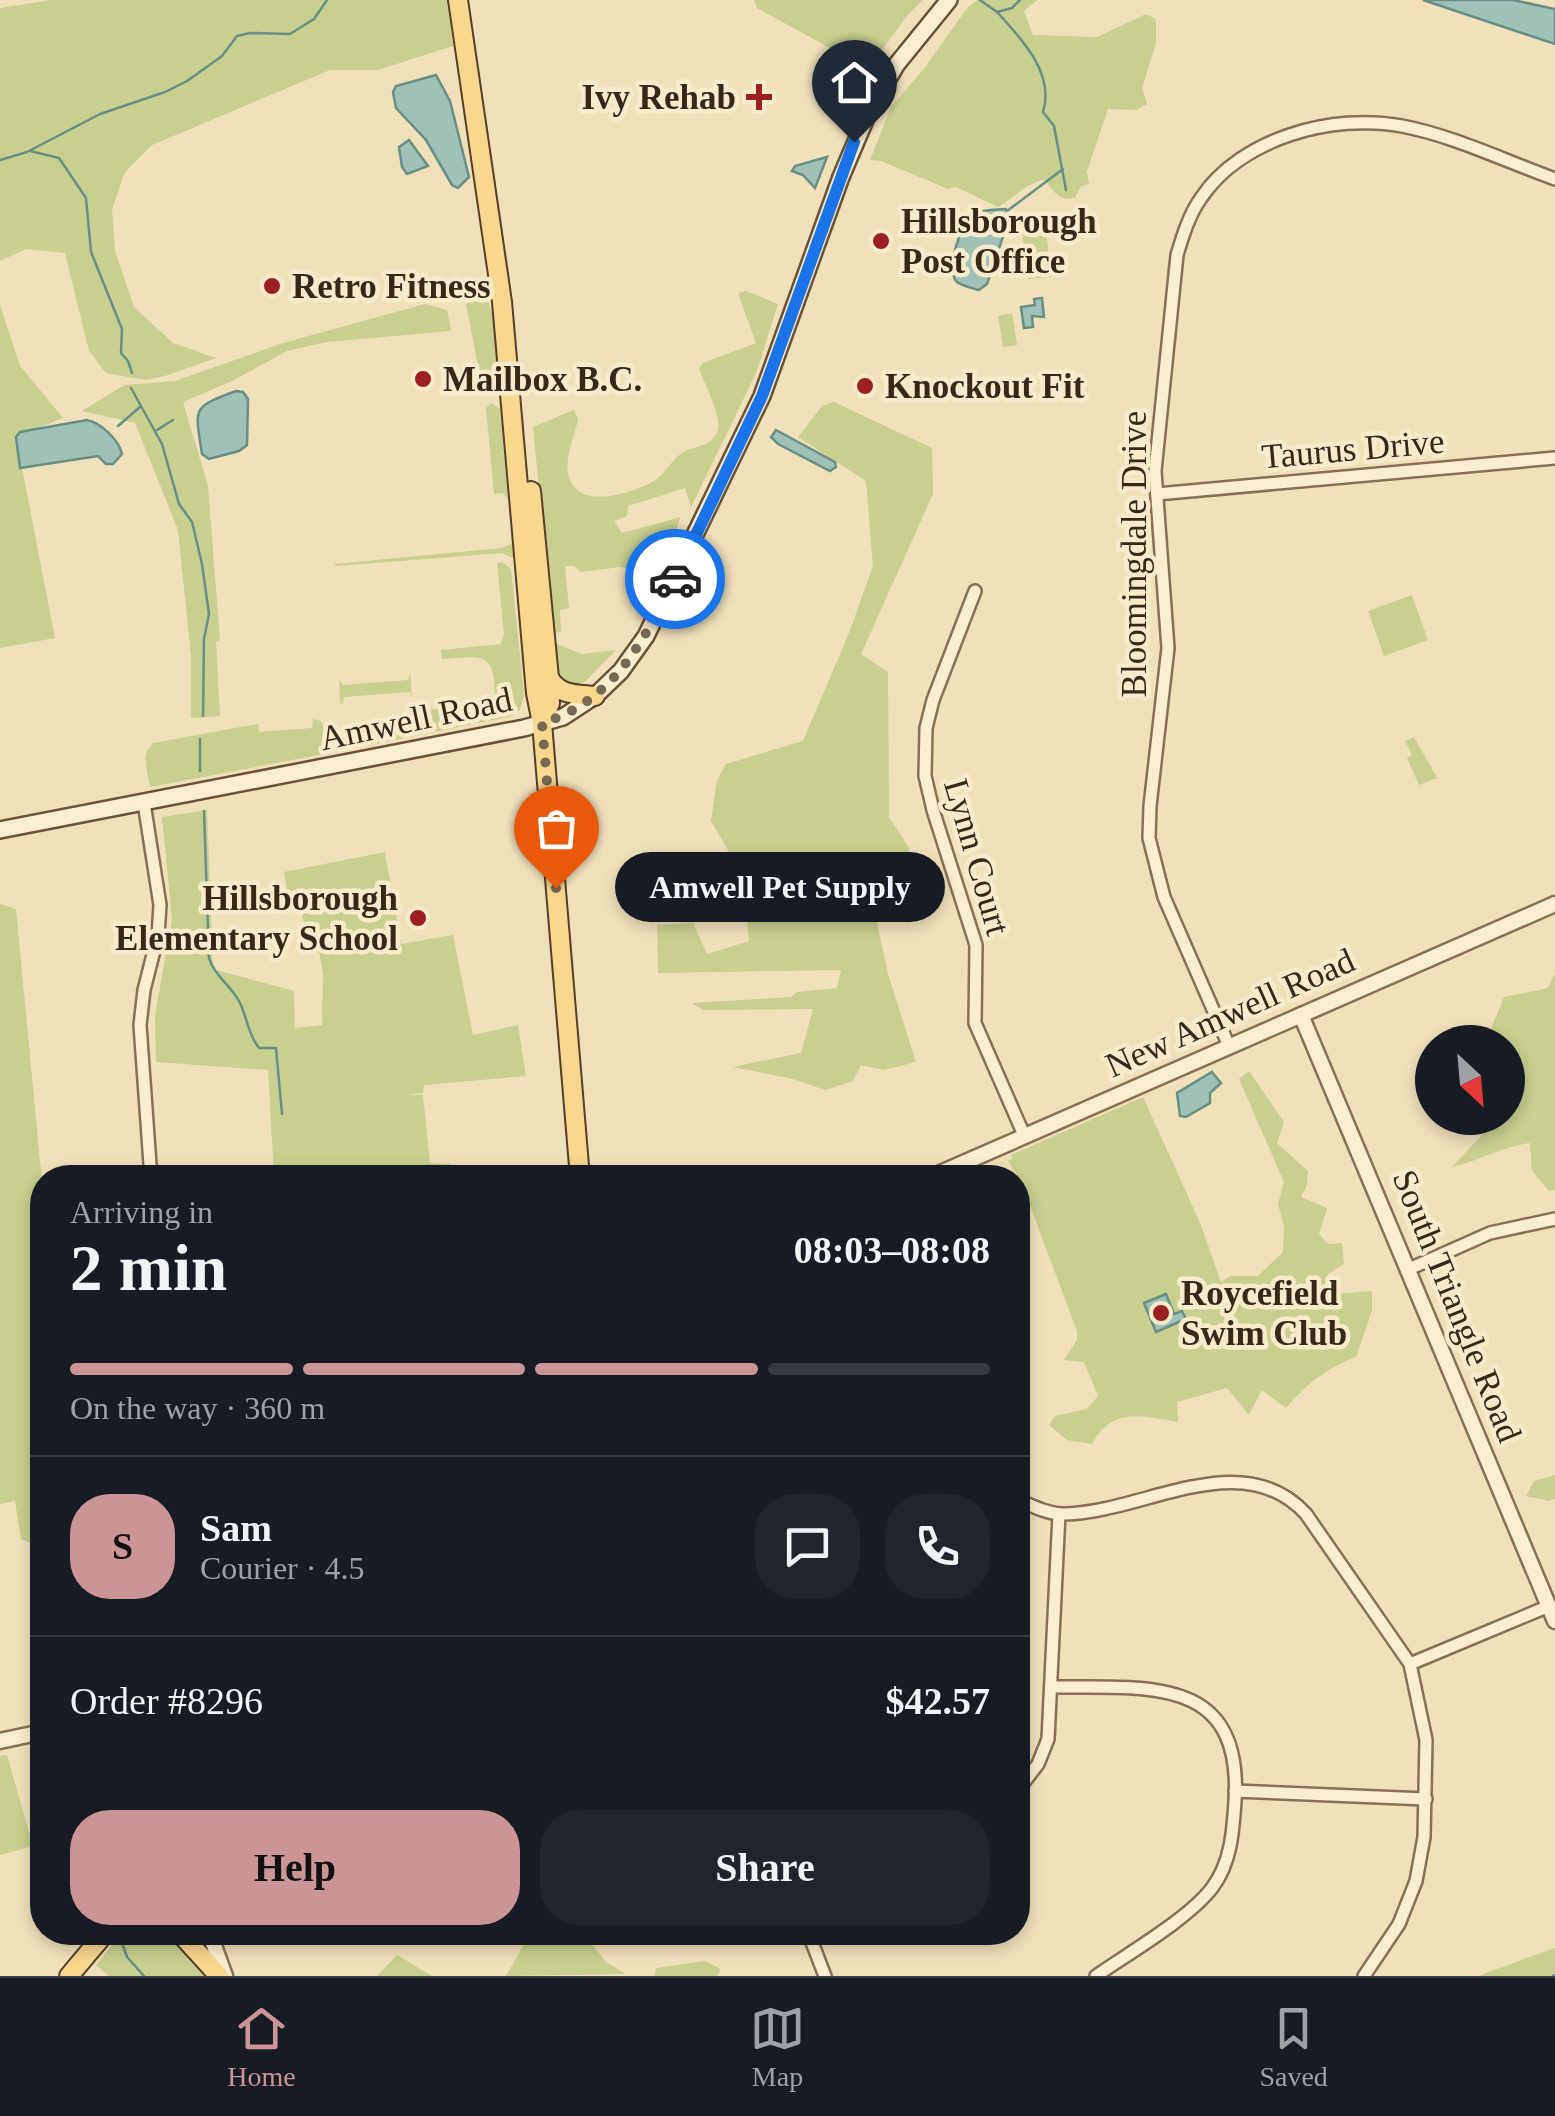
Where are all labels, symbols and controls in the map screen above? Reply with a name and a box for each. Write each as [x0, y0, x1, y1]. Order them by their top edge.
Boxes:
pin [812, 40, 897, 143]
icon: home [827, 55, 882, 110]
place label: Ivy Rehab [581, 78, 736, 117]
marker: Ivy Rehab [746, 84, 772, 110]
place label: Hillsborough Post Office [901, 202, 1097, 281]
marker: Hillsborough Post Office [870, 230, 892, 252]
place label: Retro Fitness [292, 267, 491, 306]
marker: Retro Fitness [261, 275, 283, 297]
place label: Mailbox B.C. [443, 360, 642, 399]
place label: Knockout Fit [885, 367, 1085, 406]
marker: Mailbox B.C. [412, 368, 434, 390]
marker: Knockout Fit [854, 375, 876, 397]
street label: Bloomingdale Drive [1115, 411, 1154, 697]
street label: Taurus Drive [1260, 422, 1446, 476]
courier [625, 529, 725, 629]
icon: car [648, 552, 703, 607]
street label: Amwell Road [316, 680, 516, 758]
street label: Lynn Court [936, 775, 1018, 940]
pin [514, 786, 599, 889]
icon: bag [529, 801, 584, 856]
callout: Amwell Pet Supply [616, 853, 946, 923]
text: Amwell Pet Supply [649, 869, 911, 905]
place label: Hillsborough Elementary School [115, 879, 398, 958]
marker: Hillsborough Elementary School [407, 907, 429, 929]
street label: New Amwell Road [1100, 940, 1361, 1085]
north arrow [1415, 1025, 1525, 1135]
map controls [1415, 1025, 1525, 1135]
street label: South Triangle Road [1385, 1164, 1530, 1448]
text: Arriving in [70, 1194, 213, 1230]
text: 08:03–08:08 [794, 1229, 990, 1271]
text: 2 min [70, 1232, 227, 1304]
place label: Roycefield Swim Club [1181, 1274, 1347, 1353]
marker: Roycefield Swim Club [1150, 1302, 1172, 1324]
text: On the way · 360 m [70, 1390, 325, 1426]
button: chat [755, 1494, 860, 1599]
button: phone [885, 1494, 990, 1599]
text: Sam [200, 1507, 272, 1549]
text: S [112, 1525, 133, 1567]
text: Courier · 4.5 [200, 1550, 364, 1586]
text: Order #8296 [70, 1680, 263, 1722]
text: $42.57 [886, 1680, 990, 1722]
button: Help [70, 1810, 520, 1925]
button: Share [540, 1810, 990, 1925]
tab: Home [227, 2001, 296, 2093]
tab: Map [750, 2001, 805, 2093]
tab: Saved [1259, 2001, 1328, 2093]

